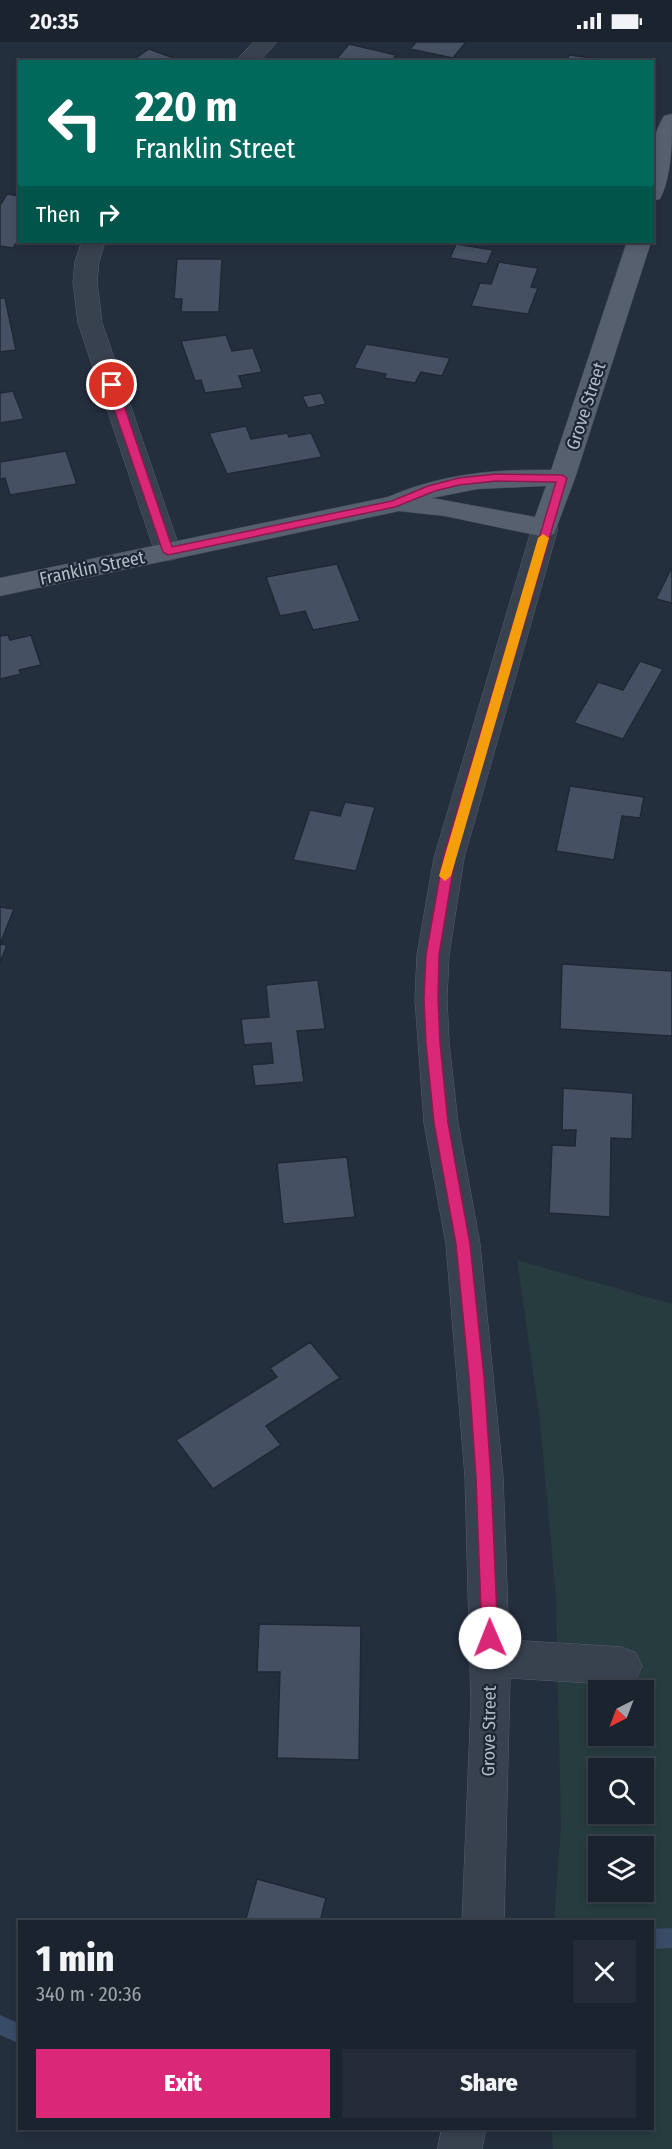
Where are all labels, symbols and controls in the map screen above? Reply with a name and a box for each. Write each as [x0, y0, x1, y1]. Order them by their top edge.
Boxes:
text: 20:35 [30, 8, 79, 35]
text: 220 m [135, 82, 238, 132]
icon: left [36, 84, 114, 162]
text: Franklin Street [135, 133, 295, 165]
icon: right [92, 198, 125, 231]
text: Then [36, 201, 80, 228]
pin [86, 359, 137, 410]
street label: Grove Street [562, 359, 611, 453]
icon: arrive [95, 368, 128, 401]
street label: Franklin Street [37, 546, 147, 590]
position arrow [458, 1606, 522, 1670]
north arrow [588, 1680, 654, 1746]
map controls [588, 1680, 654, 1902]
street label: Grove Street [477, 1685, 501, 1777]
button: search [588, 1758, 654, 1824]
button: layers [588, 1836, 654, 1902]
text: 1 min [36, 1937, 114, 1981]
button: close [573, 1940, 636, 2003]
text: 340 m · 20:36 [36, 1982, 141, 2006]
button: Exit [36, 2049, 330, 2118]
button: Share [342, 2049, 636, 2118]

